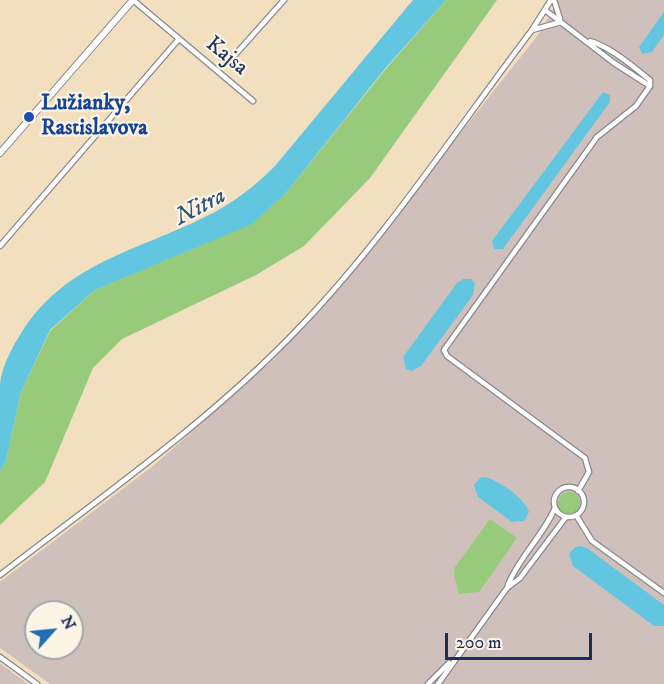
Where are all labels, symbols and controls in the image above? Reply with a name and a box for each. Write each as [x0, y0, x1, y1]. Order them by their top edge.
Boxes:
street label: Kajsa [200, 32, 252, 82]
place label: Lužianky, Rastislavova [41, 91, 148, 142]
marker: Lužianky, Rastislavova [22, 110, 36, 124]
water label: Nitra [171, 183, 231, 233]
north arrow [24, 600, 84, 660]
text: N [56, 612, 80, 633]
scale bar [448, 621, 595, 659]
text: 200 m [456, 632, 502, 654]

